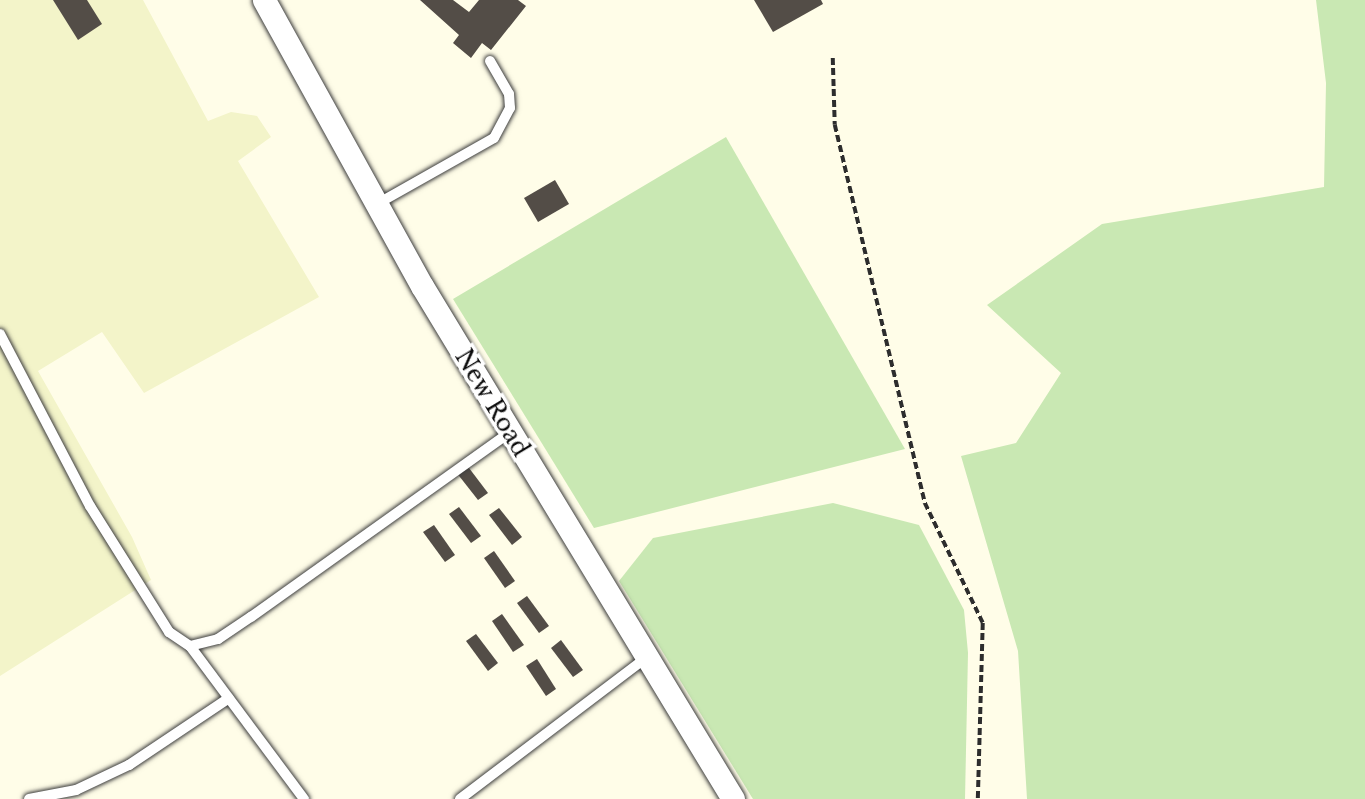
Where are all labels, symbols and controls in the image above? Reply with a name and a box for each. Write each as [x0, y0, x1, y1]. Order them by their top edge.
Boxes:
street label: New Road [449, 344, 535, 462]

